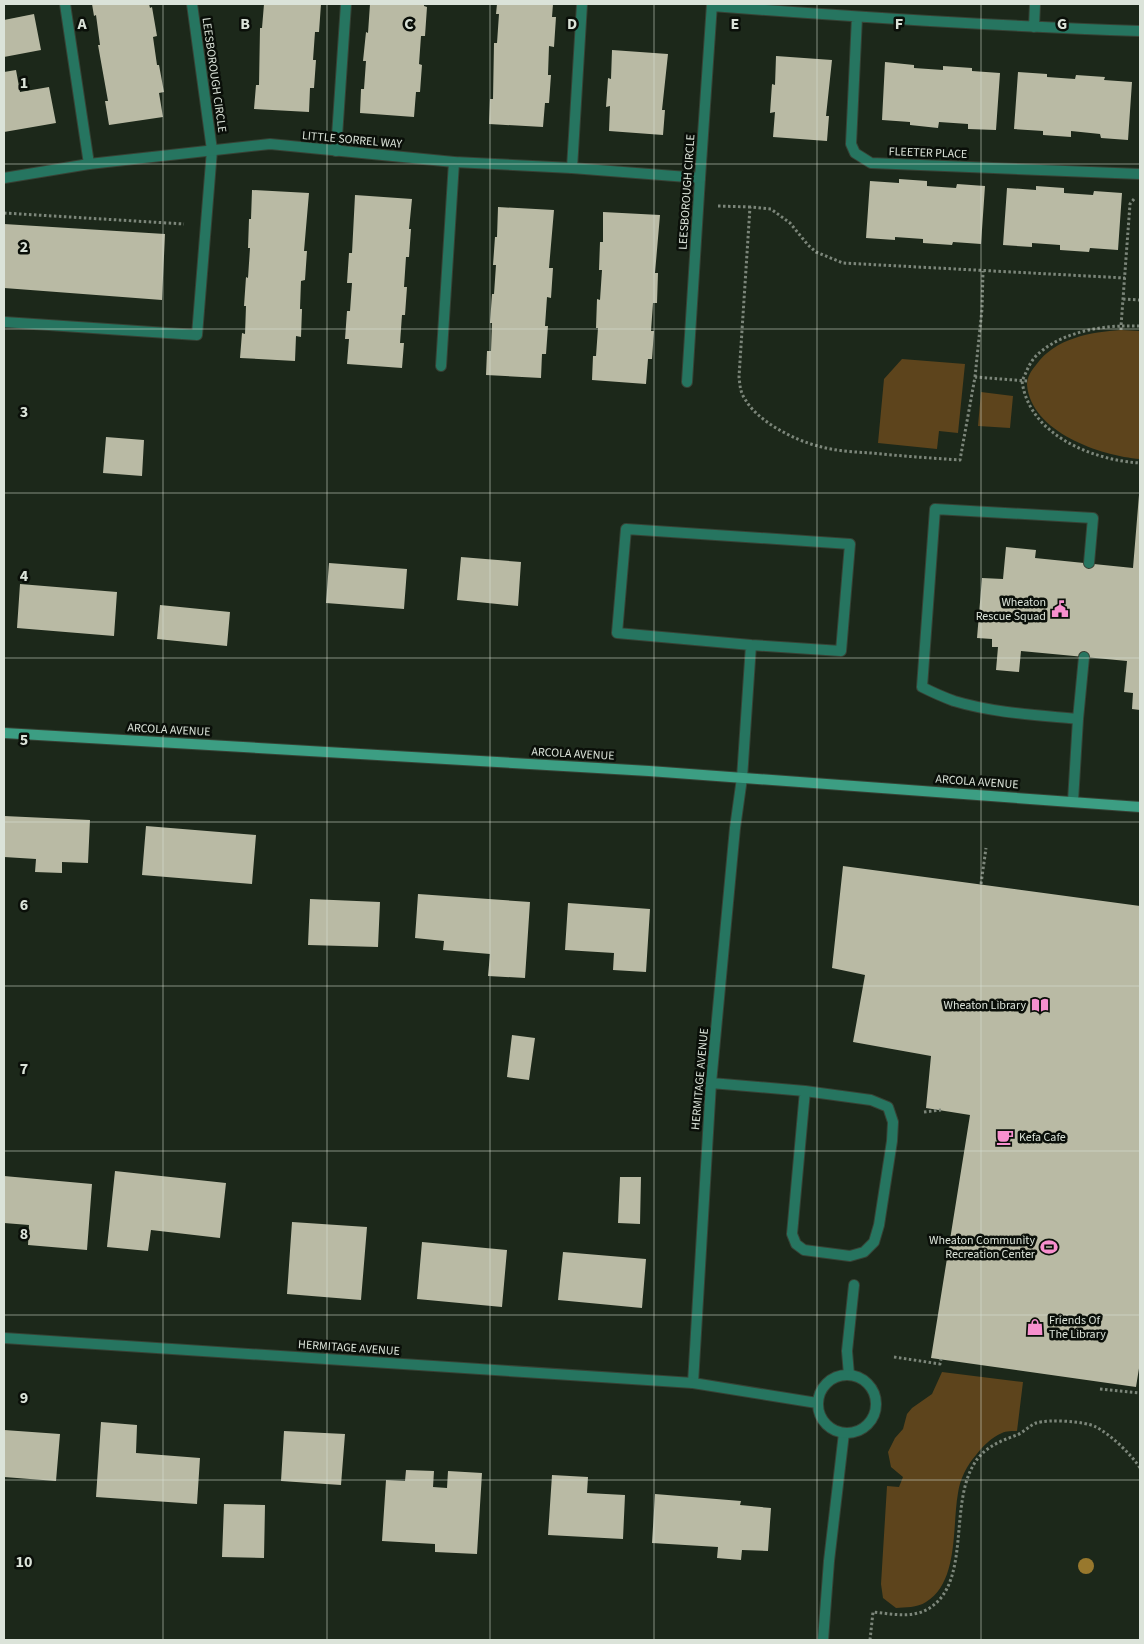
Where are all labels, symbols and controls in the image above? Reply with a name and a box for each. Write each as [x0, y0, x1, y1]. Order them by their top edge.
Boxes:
text: A [76, 13, 87, 35]
text: B [240, 13, 250, 35]
text: C [404, 13, 414, 35]
text: D [567, 13, 577, 35]
text: E [731, 13, 739, 35]
text: F [895, 13, 903, 35]
text: G [1057, 13, 1067, 35]
street label: LEESBOROUGH CIRCLE [198, 16, 230, 134]
text: 1 [20, 72, 28, 94]
street label: LITTLE SORREL WAY [301, 127, 403, 153]
street label: LEESBOROUGH CIRCLE [674, 134, 700, 250]
street label: FLEETER PLACE [888, 143, 968, 163]
text: 2 [20, 236, 28, 258]
text: 3 [20, 401, 28, 423]
text: 4 [20, 565, 29, 587]
place label: Wheaton Rescue Squad [976, 594, 1046, 625]
public building icon: Wheaton Rescue Squad [1050, 599, 1070, 619]
street label: ARCOLA AVENUE [127, 719, 211, 741]
text: 5 [20, 729, 28, 751]
street label: ARCOLA AVENUE [531, 743, 615, 765]
street label: ARCOLA AVENUE [935, 771, 1019, 793]
text: 6 [20, 894, 28, 916]
library icon: Wheaton Library [1030, 995, 1050, 1015]
place label: Wheaton Library [944, 997, 1026, 1014]
street label: HERMITAGE AVENUE [687, 1027, 713, 1131]
text: 7 [20, 1058, 28, 1080]
cafe icon: Kefa Cafe [995, 1127, 1015, 1147]
place label: Kefa Cafe [1019, 1129, 1066, 1146]
text: 8 [20, 1223, 28, 1245]
place label: Wheaton Community Recreation Center [929, 1232, 1036, 1263]
sports icon: Wheaton Community Recreation Center [1039, 1237, 1059, 1257]
place label: Friends Of The Library [1049, 1312, 1106, 1343]
shop icon: Friends Of The Library [1025, 1317, 1045, 1337]
street label: HERMITAGE AVENUE [298, 1336, 400, 1360]
text: 9 [20, 1387, 28, 1409]
text: 10 [16, 1551, 32, 1573]

